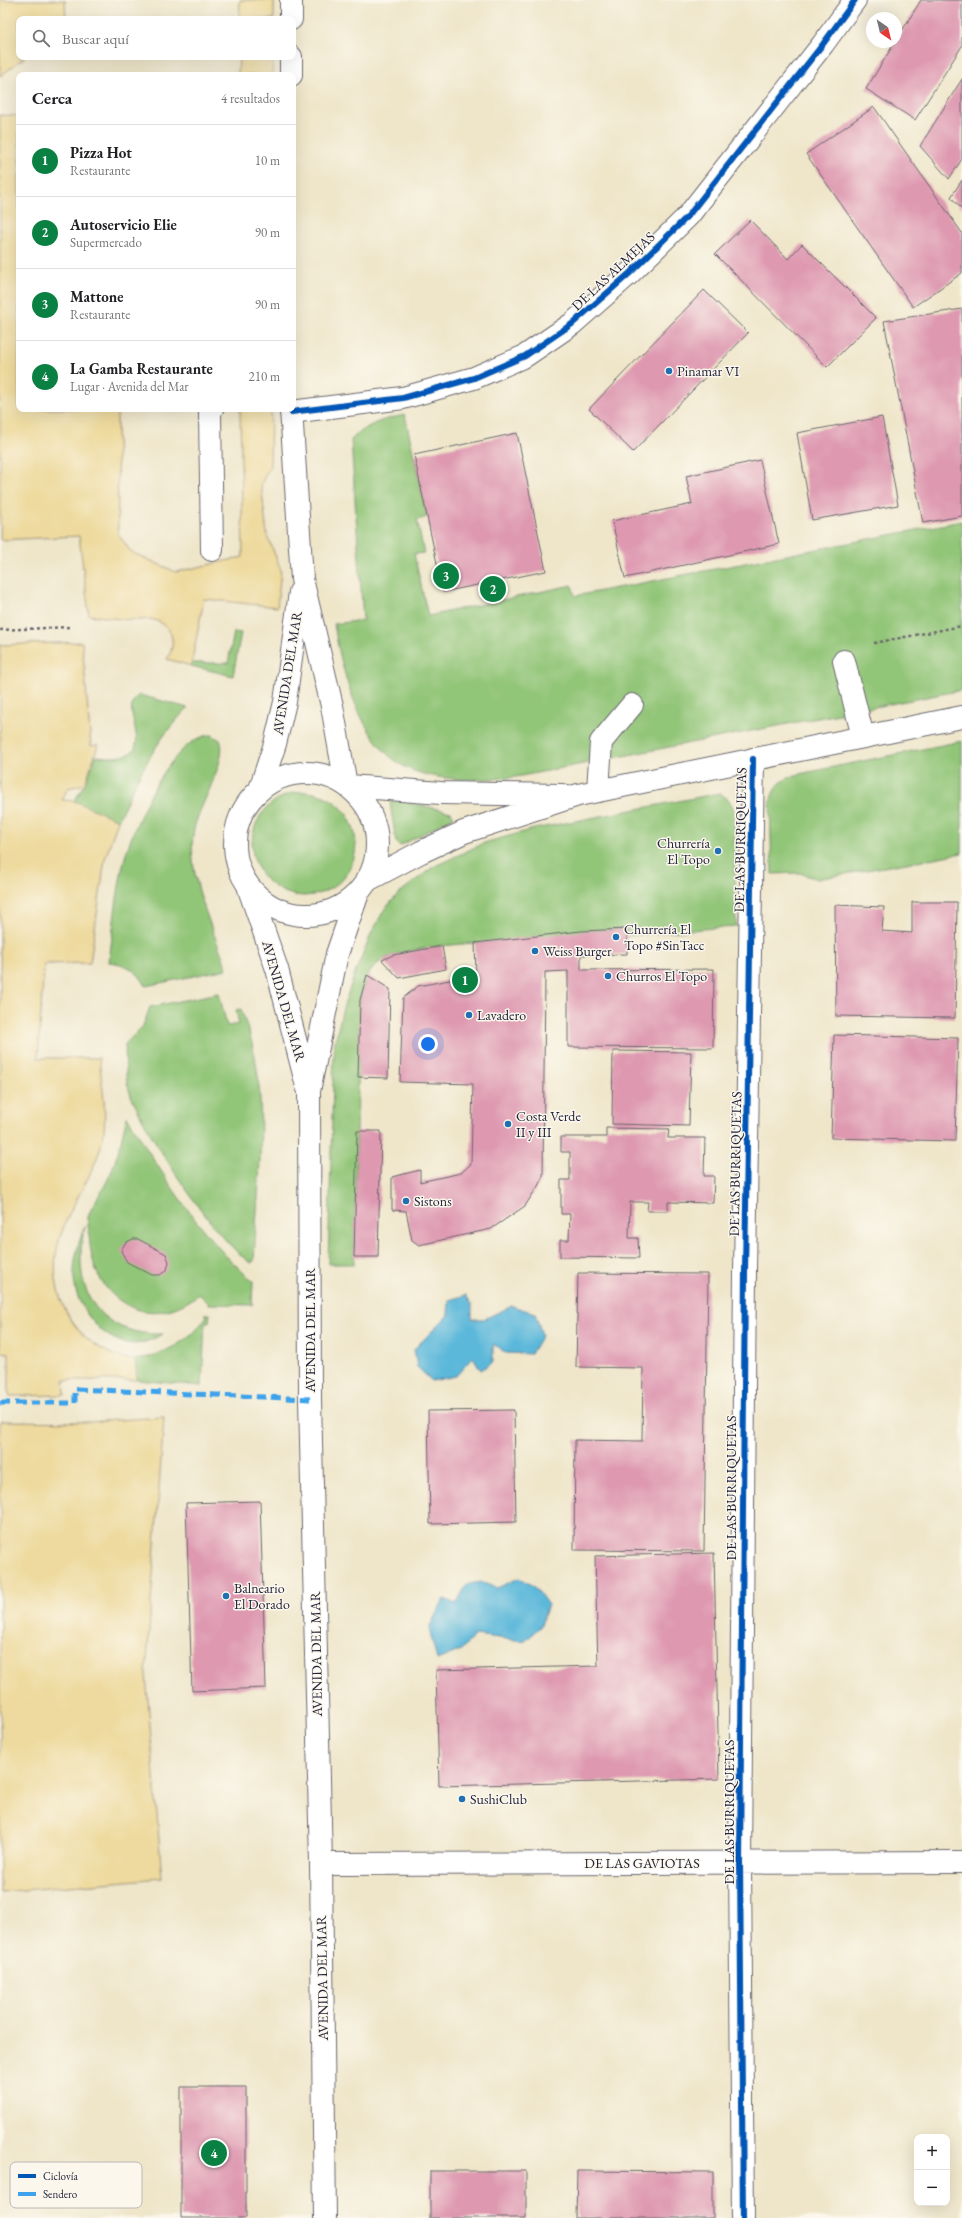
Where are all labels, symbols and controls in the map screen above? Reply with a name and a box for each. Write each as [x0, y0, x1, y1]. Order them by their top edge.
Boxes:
north arrow [866, 12, 902, 48]
search box [16, 16, 296, 60]
icon: search [30, 27, 52, 49]
text: Buscar aquí [62, 29, 129, 48]
text: Cerca [32, 87, 72, 109]
text: 4 resultados [221, 90, 280, 107]
text: Pizza Hot [70, 143, 132, 162]
text: 1 [42, 152, 48, 169]
text: 10 m [255, 152, 280, 169]
text: Restaurante [70, 162, 130, 179]
text: Autoservicio Elie [70, 215, 177, 234]
text: 2 [42, 224, 48, 241]
text: 90 m [255, 224, 280, 241]
street label: DE LAS ALMEJAS [567, 228, 659, 314]
text: Supermercado [70, 234, 142, 251]
text: Mattone [70, 287, 124, 306]
text: 3 [42, 296, 48, 313]
text: 90 m [255, 296, 280, 313]
text: Restaurante [70, 306, 130, 323]
text: La Gamba Restaurante [70, 359, 213, 378]
place label: Pinamar VI [677, 362, 739, 380]
marker: Pinamar VI [664, 366, 674, 376]
text: 4 [42, 368, 48, 385]
text: 210 m [249, 368, 280, 385]
text: Lugar · Avenida del Mar [70, 378, 189, 395]
pin: 3 [433, 561, 459, 591]
pin: 2 [480, 574, 506, 604]
street label: AVENIDA DEL MAR [268, 609, 306, 737]
street label: DE LAS BURRIQUETAS [730, 767, 750, 913]
place label: Churrería El Topo [657, 834, 710, 868]
marker: Churrería El Topo [713, 846, 723, 856]
place label: Churrería El Topo #SinTacc [624, 920, 705, 954]
marker: Churrería El Topo #SinTacc [611, 932, 621, 942]
street label: AVENIDA DEL MAR [258, 937, 310, 1065]
place label: Weiss Burger [543, 942, 612, 960]
marker: Weiss Burger [530, 946, 540, 956]
pin: 1 [452, 965, 478, 995]
place label: Churros El Topo [616, 967, 707, 985]
marker: Churros El Topo [603, 971, 613, 981]
place label: Lavadero [477, 1006, 526, 1024]
marker: Lavadero [464, 1010, 474, 1020]
your location [418, 1034, 438, 1054]
street label: DE LAS BURRIQUETAS [725, 1091, 745, 1237]
place label: Costa Verde II y III [516, 1107, 581, 1141]
marker: Costa Verde II y III [503, 1119, 513, 1129]
place label: Sistons [414, 1192, 452, 1210]
marker: Sistons [401, 1196, 411, 1206]
street label: AVENIDA DEL MAR [301, 1266, 319, 1394]
street label: DE LAS BURRIQUETAS [722, 1416, 740, 1561]
place label: Balneario El Dorado [234, 1579, 290, 1613]
street label: AVENIDA DEL MAR [306, 1590, 326, 1718]
marker: Balneario El Dorado [221, 1591, 231, 1601]
street label: DE LAS BURRIQUETAS [720, 1740, 738, 1885]
place label: SushiClub [470, 1790, 527, 1808]
marker: SushiClub [457, 1794, 467, 1804]
street label: DE LAS GAVIOTAS [584, 1854, 700, 1872]
street label: AVENIDA DEL MAR [312, 1914, 332, 2042]
map controls [914, 2134, 950, 2206]
button: + [914, 2134, 950, 2170]
pin: 4 [201, 2138, 227, 2168]
legend [10, 2162, 142, 2208]
text: Ciclovía [43, 2169, 78, 2183]
button: − [914, 2170, 950, 2206]
text: Sendero [43, 2187, 78, 2201]

